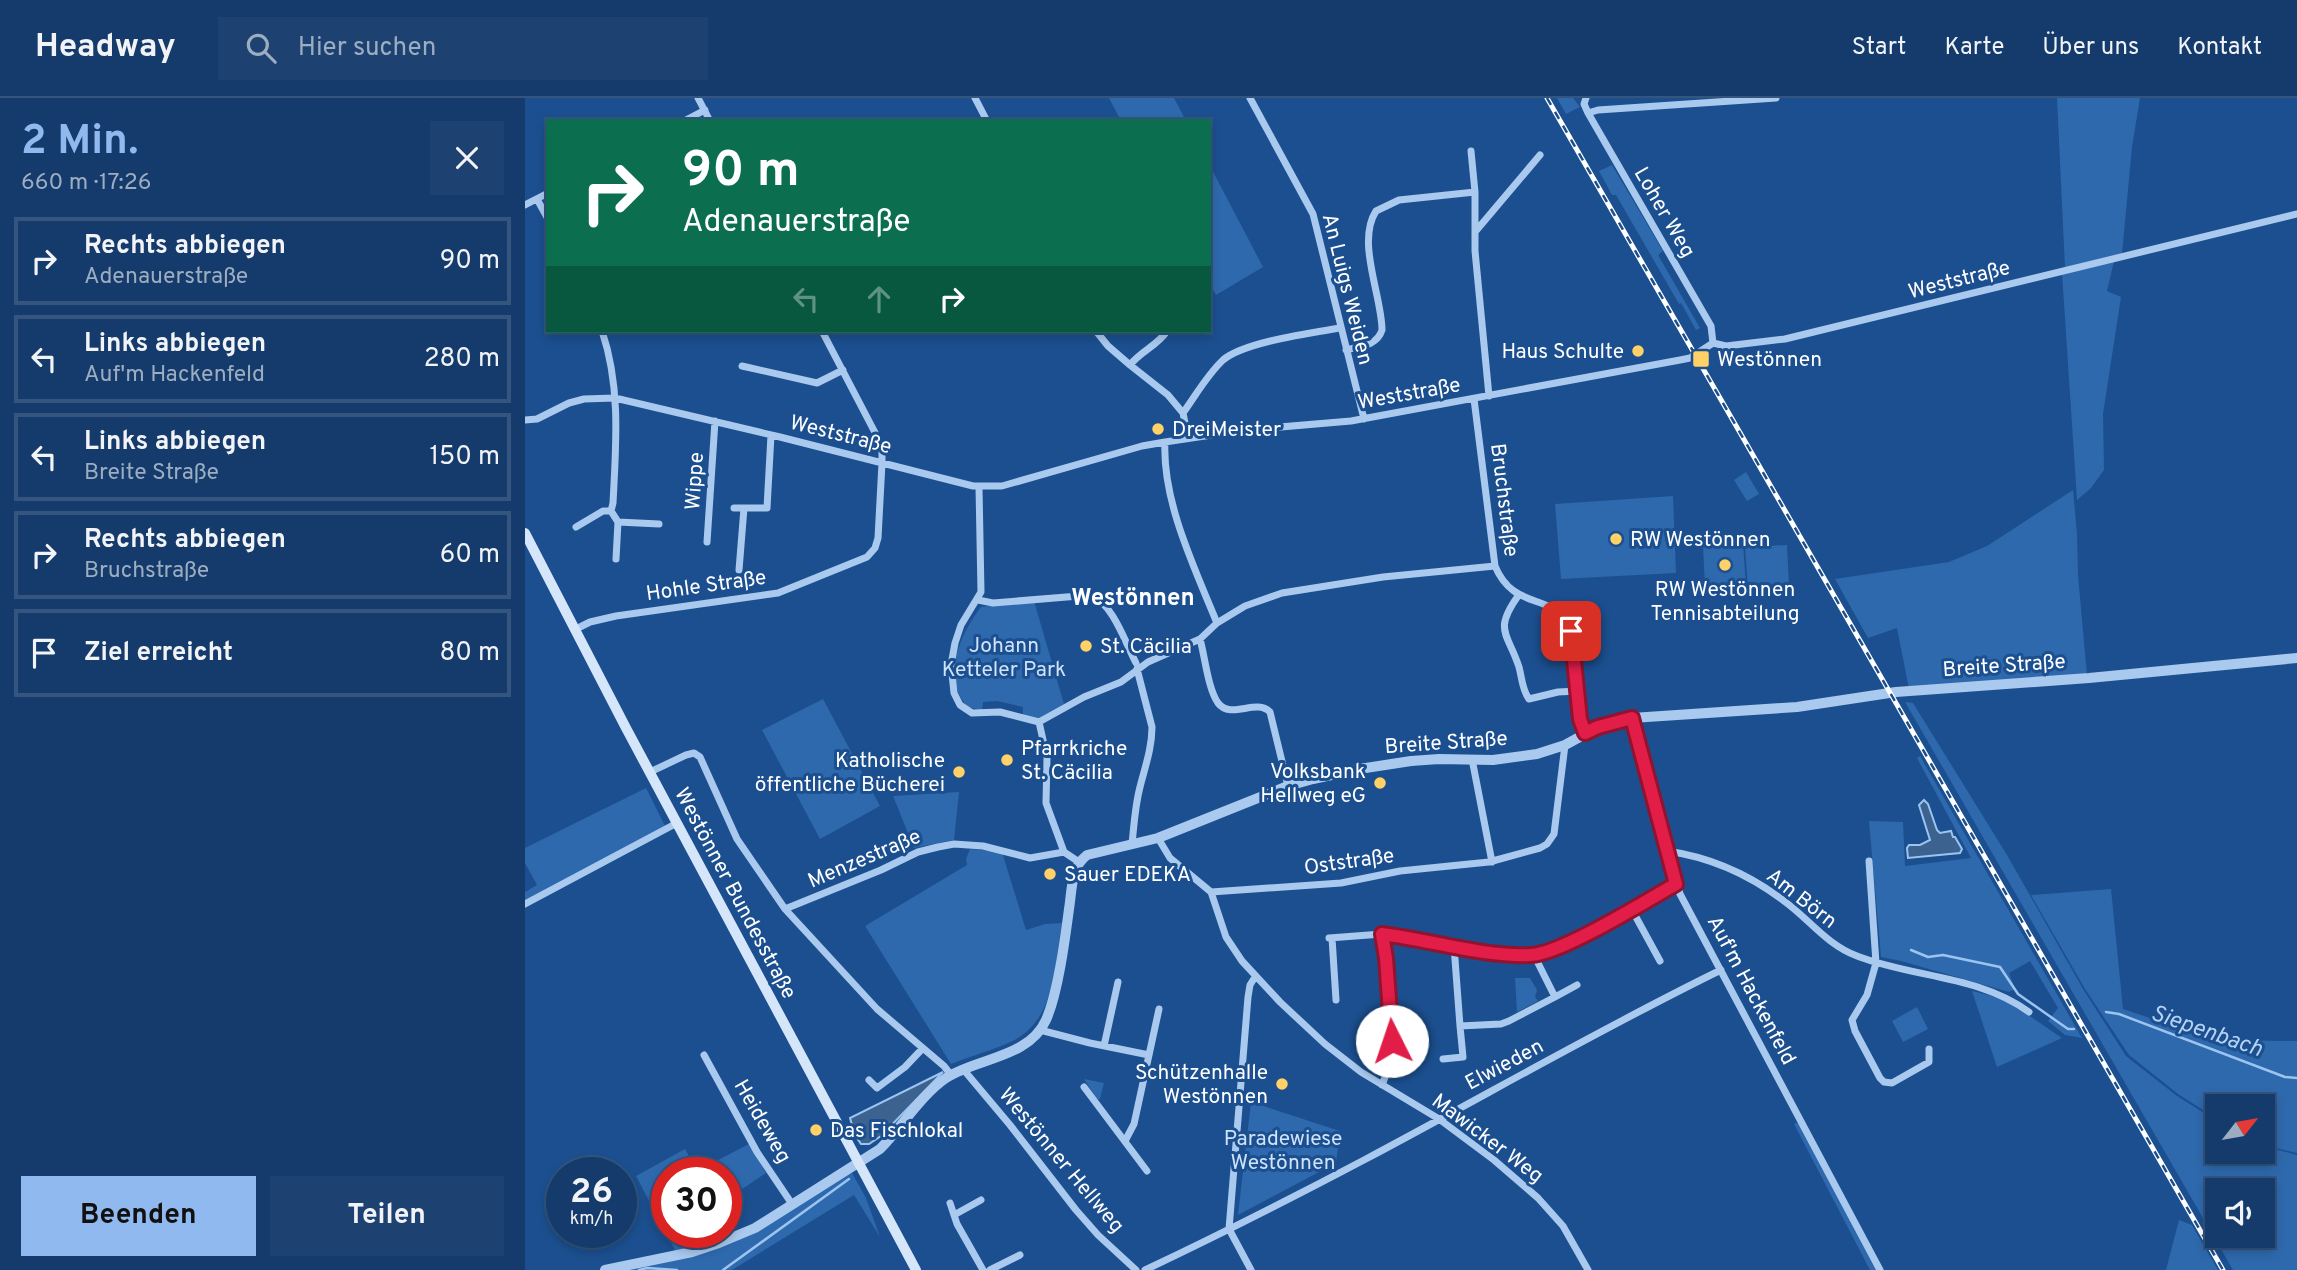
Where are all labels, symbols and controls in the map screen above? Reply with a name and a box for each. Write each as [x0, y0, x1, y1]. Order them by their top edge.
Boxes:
search box [218, 17, 708, 80]
text: Headway [35, 27, 176, 69]
icon: search [242, 29, 280, 67]
text: Hier suchen [298, 32, 436, 65]
text: Start [1852, 33, 1906, 63]
text: Karte [1944, 33, 2004, 63]
text: Über uns [2042, 33, 2139, 63]
text: Kontakt [2177, 33, 2262, 63]
text: 2 Min. [21, 116, 138, 169]
button: close [430, 121, 504, 195]
text: 90 m [682, 142, 800, 204]
icon: right [567, 147, 658, 238]
street label: Loher Weg [1627, 162, 1701, 263]
text: 660 m · 17:26 [21, 169, 151, 198]
text: Adenauerstraße [682, 203, 910, 243]
street label: An Luigs Weiden [1315, 211, 1378, 368]
text: Rechts abbiegen [84, 230, 286, 263]
icon: right [25, 242, 63, 280]
text: 90 m [440, 245, 500, 278]
street label: Weststraße [1906, 255, 2013, 306]
text: Adenauerstraße [84, 263, 248, 292]
icon: left [787, 280, 825, 318]
icon: ahead [860, 280, 898, 318]
icon: right [933, 280, 971, 318]
text: Links abbiegen [84, 328, 266, 361]
place label: Haus Schulte [1501, 339, 1624, 366]
icon: left [25, 340, 63, 378]
text: 280 m [424, 343, 500, 376]
marker: Haus Schulte [1630, 343, 1646, 359]
place label: Westönnen [1717, 347, 1822, 374]
marker: Westönnen [1691, 349, 1711, 369]
text: Auf'm Hackenfeld [84, 361, 265, 390]
street label: Weststraße [1356, 372, 1463, 417]
street label: Weststraße [787, 410, 894, 461]
place label: DreiMeister [1172, 417, 1281, 444]
marker: DreiMeister [1150, 421, 1166, 437]
text: Links abbiegen [84, 426, 266, 459]
icon: left [25, 438, 63, 476]
text: 150 m [429, 441, 500, 474]
street label: Bruchstraße [1483, 442, 1524, 559]
street label: Wippe [680, 451, 711, 511]
text: Breite Straße [84, 459, 219, 488]
text: Rechts abbiegen [84, 524, 286, 557]
place label: RW Westönnen [1630, 527, 1771, 554]
marker: RW Westönnen [1608, 531, 1624, 547]
icon: right [25, 536, 63, 574]
text: 60 m [440, 539, 500, 572]
text: Bruchstraße [84, 557, 209, 586]
marker: RW Westönnen Tennisabteilung [1717, 557, 1733, 573]
street label: Hohle Straße [644, 565, 768, 608]
place label: RW Westönnen Tennisabteilung [1650, 577, 1800, 628]
district label: Westönnen [1071, 584, 1195, 614]
pin [1541, 601, 1601, 661]
icon: arrive [1552, 612, 1590, 650]
park label: Johann Ketteler Park [942, 633, 1066, 684]
icon: arrive [25, 634, 63, 672]
place label: St. Cäcilia [1100, 634, 1192, 661]
text: Ziel erreicht [84, 637, 233, 670]
text: 80 m [440, 637, 500, 670]
marker: St. Cäcilia [1078, 638, 1094, 654]
street label: Breite Straße [1942, 649, 2066, 684]
street label: Breite Straße [1384, 726, 1508, 761]
place label: Pfarrkriche St. Cäcilia [1021, 736, 1127, 787]
place label: Katholische öffentliche Bücherei [755, 748, 945, 799]
marker: Pfarrkriche St. Cäcilia [999, 752, 1015, 768]
place label: Volksbank Hellweg eG [1260, 759, 1366, 810]
marker: Katholische öffentliche Bücherei [951, 764, 967, 780]
marker: Volksbank Hellweg eG [1372, 775, 1388, 791]
street label: Westönner Bundesstraße [667, 783, 802, 1004]
street label: Menzestraße [804, 823, 925, 895]
street label: Oststraße [1302, 843, 1396, 882]
place label: Sauer EDEKA [1064, 862, 1191, 889]
street label: Am Börn [1760, 863, 1842, 935]
marker: Sauer EDEKA [1042, 866, 1058, 882]
street label: Auf'm Hackenfeld [1700, 911, 1801, 1070]
water label: Siepenbach [2147, 1000, 2266, 1065]
position arrow [1355, 1004, 1429, 1078]
street label: Elwieden [1461, 1033, 1549, 1097]
place label: Schützenhalle Westönnen [1135, 1060, 1268, 1111]
street label: Heideweg [727, 1075, 797, 1169]
marker: Schützenhalle Westönnen [1274, 1076, 1290, 1092]
street label: Westönner Hellweg [992, 1083, 1130, 1239]
street label: Mawicker Weg [1426, 1088, 1548, 1190]
north arrow [2205, 1094, 2275, 1164]
map controls [2205, 1094, 2275, 1248]
place label: Das Fischlokal [830, 1118, 963, 1145]
marker: Das Fischlokal [808, 1122, 824, 1138]
park label: Paradewiese Westönnen [1224, 1126, 1342, 1177]
speed limit sign: 30 [651, 1157, 742, 1248]
text: 26 [570, 1171, 613, 1215]
button: Beenden [21, 1176, 256, 1256]
button: Teilen [270, 1176, 504, 1256]
button: sound [2205, 1178, 2275, 1248]
text: km/h [570, 1208, 613, 1231]

